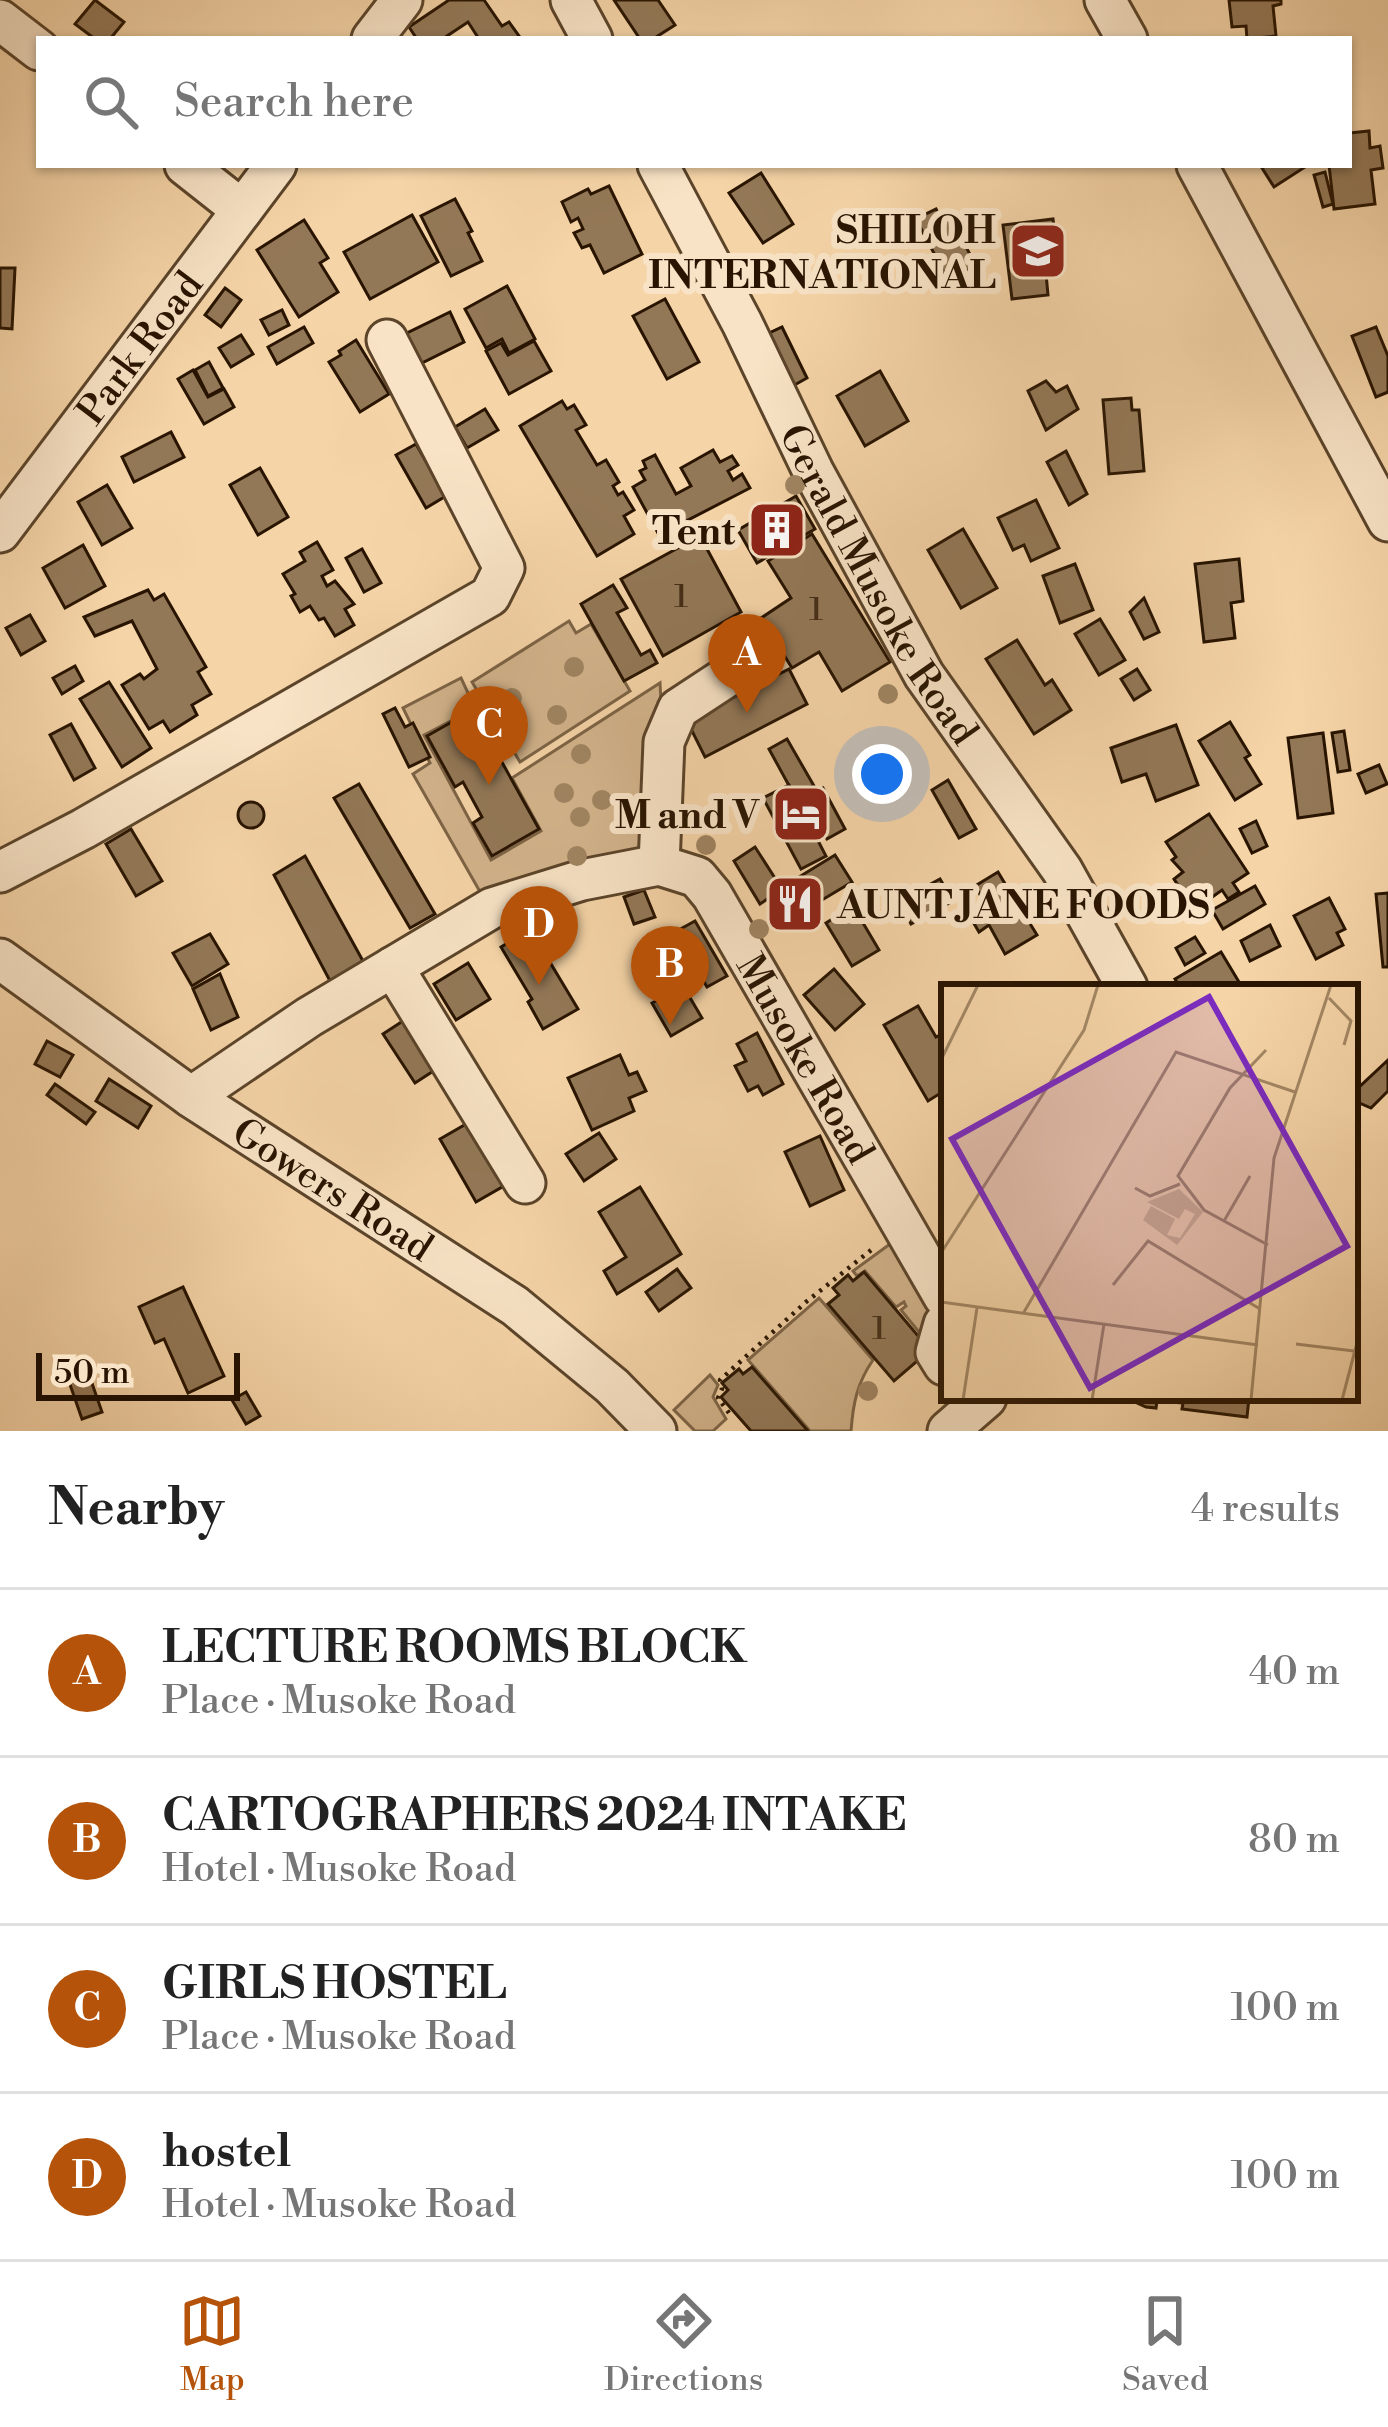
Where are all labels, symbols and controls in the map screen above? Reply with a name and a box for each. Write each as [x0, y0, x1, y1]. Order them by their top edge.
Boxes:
search box [36, 36, 1352, 168]
icon: search [78, 69, 144, 135]
text: Search here [174, 74, 414, 131]
place label: SHILOH INTERNATIONAL [648, 207, 996, 301]
school or university icon: SHILOH INTERNATIONAL [1007, 220, 1069, 282]
street label: Park Road [67, 262, 214, 435]
street label: Gerald Musoke Road [767, 417, 988, 755]
building icon: Tent [746, 499, 808, 561]
place label: Tent [652, 508, 736, 557]
house number: 1 [674, 577, 688, 618]
house number: 1 [809, 590, 823, 631]
pin: A [708, 614, 786, 713]
pin: C [450, 686, 528, 785]
your location [852, 744, 912, 804]
hotel icon: M and V [770, 783, 832, 845]
place label: M and V [615, 792, 760, 841]
restaurant icon: AUNT JANE FOODS [764, 873, 826, 935]
place label: AUNT JANE FOODS [836, 882, 1210, 931]
pin: D [500, 886, 578, 985]
pin: B [631, 926, 709, 1025]
street label: Musoke Road [724, 946, 884, 1173]
inset map [941, 984, 1358, 1401]
street label: Gowers Road [223, 1108, 441, 1274]
house number: 1 [872, 1309, 886, 1350]
scale bar [36, 1347, 240, 1400]
text: 50 m [54, 1353, 130, 1394]
text: Nearby [48, 1477, 224, 1541]
text: 4 results [1191, 1485, 1340, 1534]
text: LECTURE ROOMS BLOCK [162, 1620, 747, 1677]
text: A [73, 1648, 101, 1697]
text: 40 m [1249, 1648, 1340, 1697]
text: Place · Musoke Road [162, 1677, 516, 1726]
text: CARTOGRAPHERS 2024 INTAKE [162, 1788, 906, 1845]
text: B [72, 1816, 102, 1865]
text: 80 m [1248, 1816, 1340, 1865]
text: Hotel · Musoke Road [162, 1845, 516, 1894]
text: GIRLS HOSTEL [162, 1956, 507, 2013]
text: C [73, 1984, 101, 2033]
text: 100 m [1231, 1984, 1340, 2033]
text: Place · Musoke Road [162, 2013, 516, 2062]
text: hostel [162, 2124, 291, 2181]
text: D [71, 2152, 103, 2201]
text: 100 m [1231, 2152, 1340, 2201]
text: Hotel · Musoke Road [162, 2181, 516, 2230]
tab: Map [179, 2288, 245, 2401]
tab: Directions [604, 2288, 763, 2401]
tab: Saved [1122, 2288, 1209, 2401]

